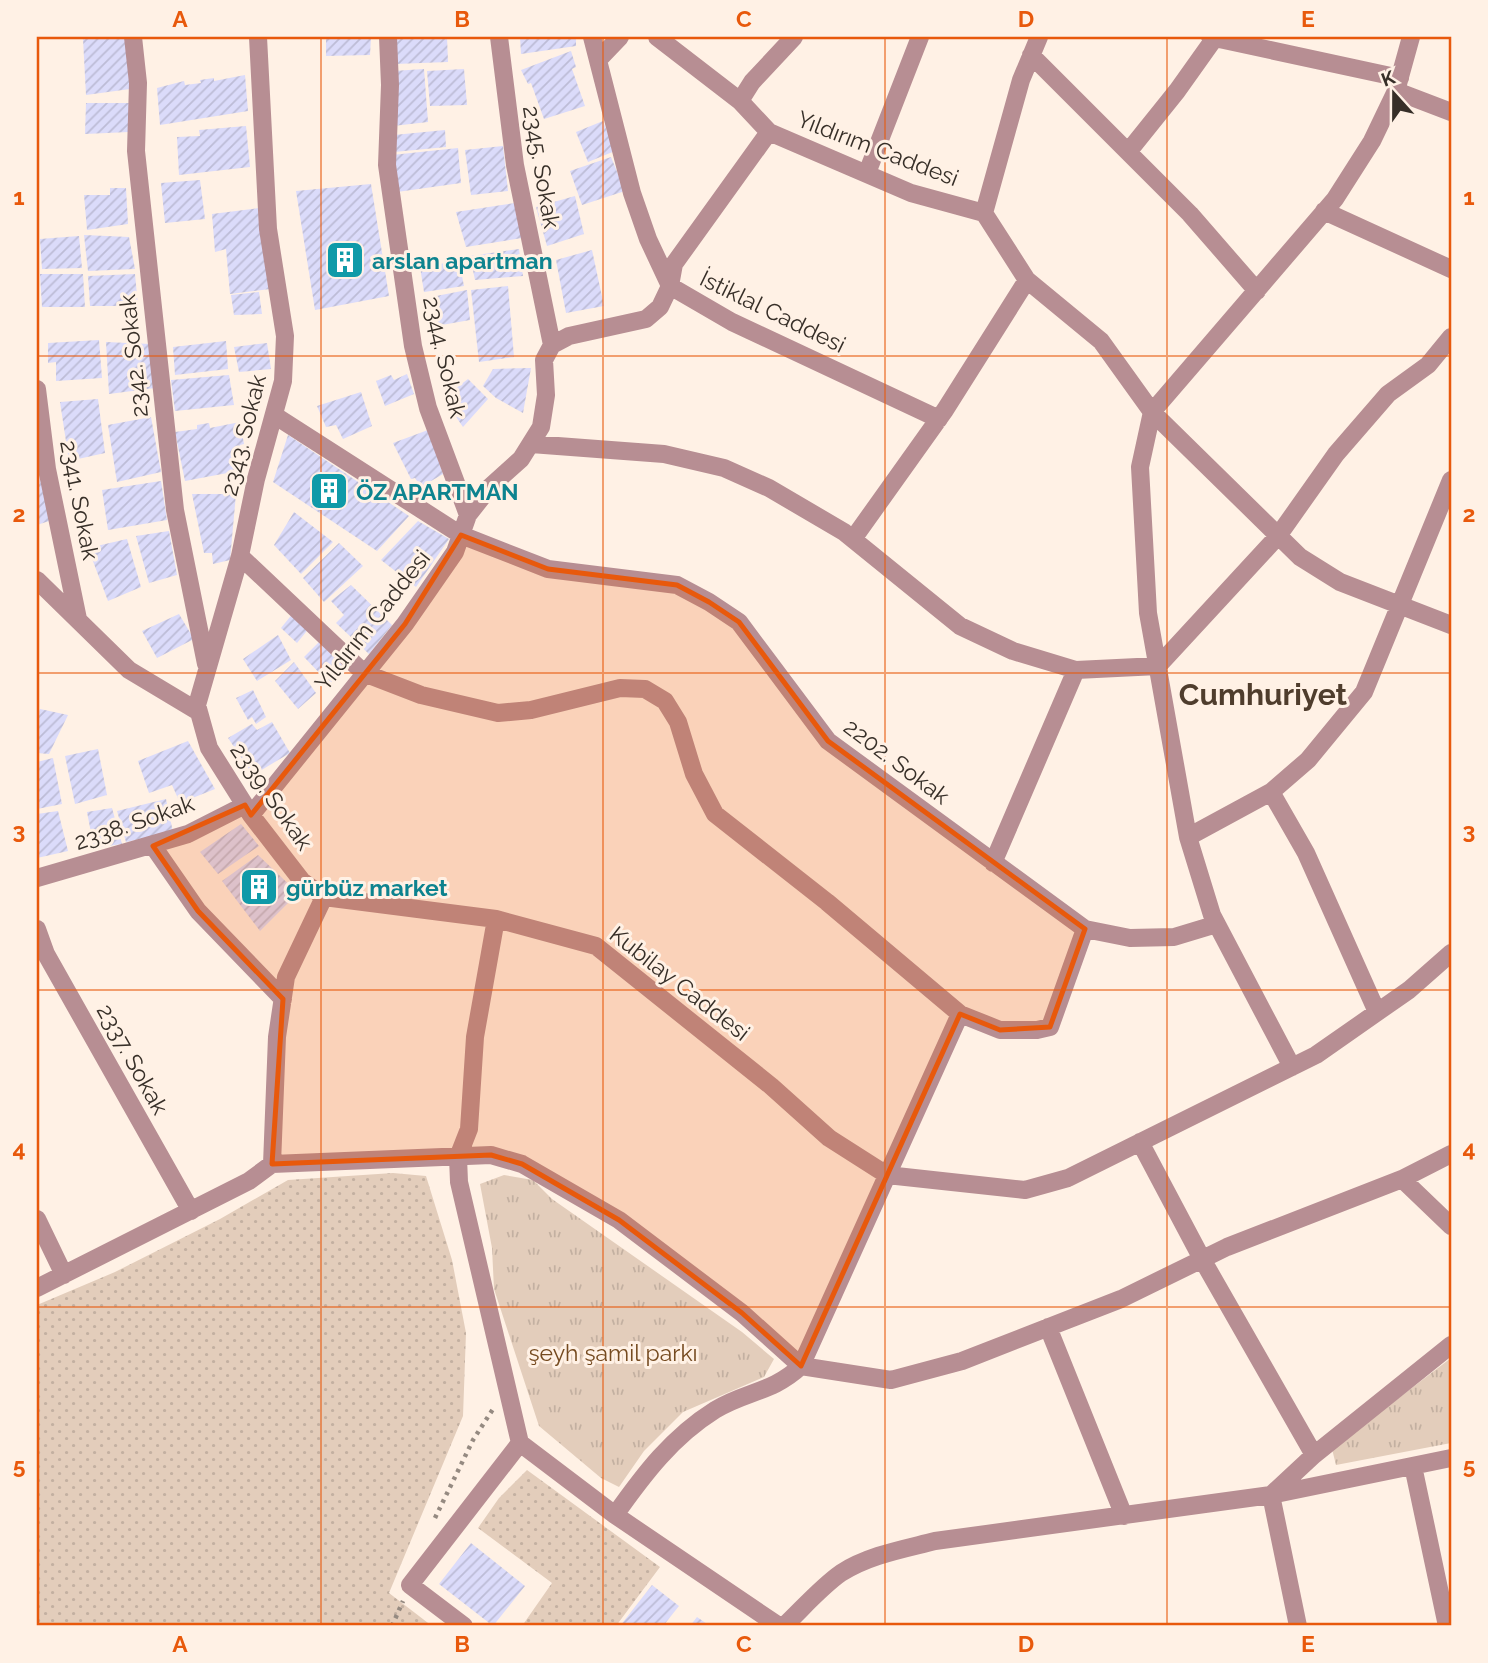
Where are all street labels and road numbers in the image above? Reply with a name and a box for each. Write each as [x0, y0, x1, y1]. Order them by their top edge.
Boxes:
street label: 2345. Sokak [518, 104, 566, 230]
street label: Yıldırım Caddesi [793, 105, 963, 191]
street label: İstiklal Caddesi [696, 264, 850, 358]
street label: 2342. Sokak [113, 293, 153, 419]
street label: 2344. Sokak [418, 293, 472, 421]
street label: 2343. Sokak [215, 372, 271, 498]
street label: 2341. Sokak [55, 438, 105, 562]
street label: Yıldırım Caddesi [309, 544, 435, 696]
street label: 2202. Sokak [839, 713, 955, 809]
street label: 2339. Sokak [225, 737, 319, 855]
street label: 2338. Sokak [71, 789, 197, 855]
street label: Kubilay Caddesi [605, 920, 755, 1046]
street label: 2337. Sokak [92, 999, 174, 1119]

